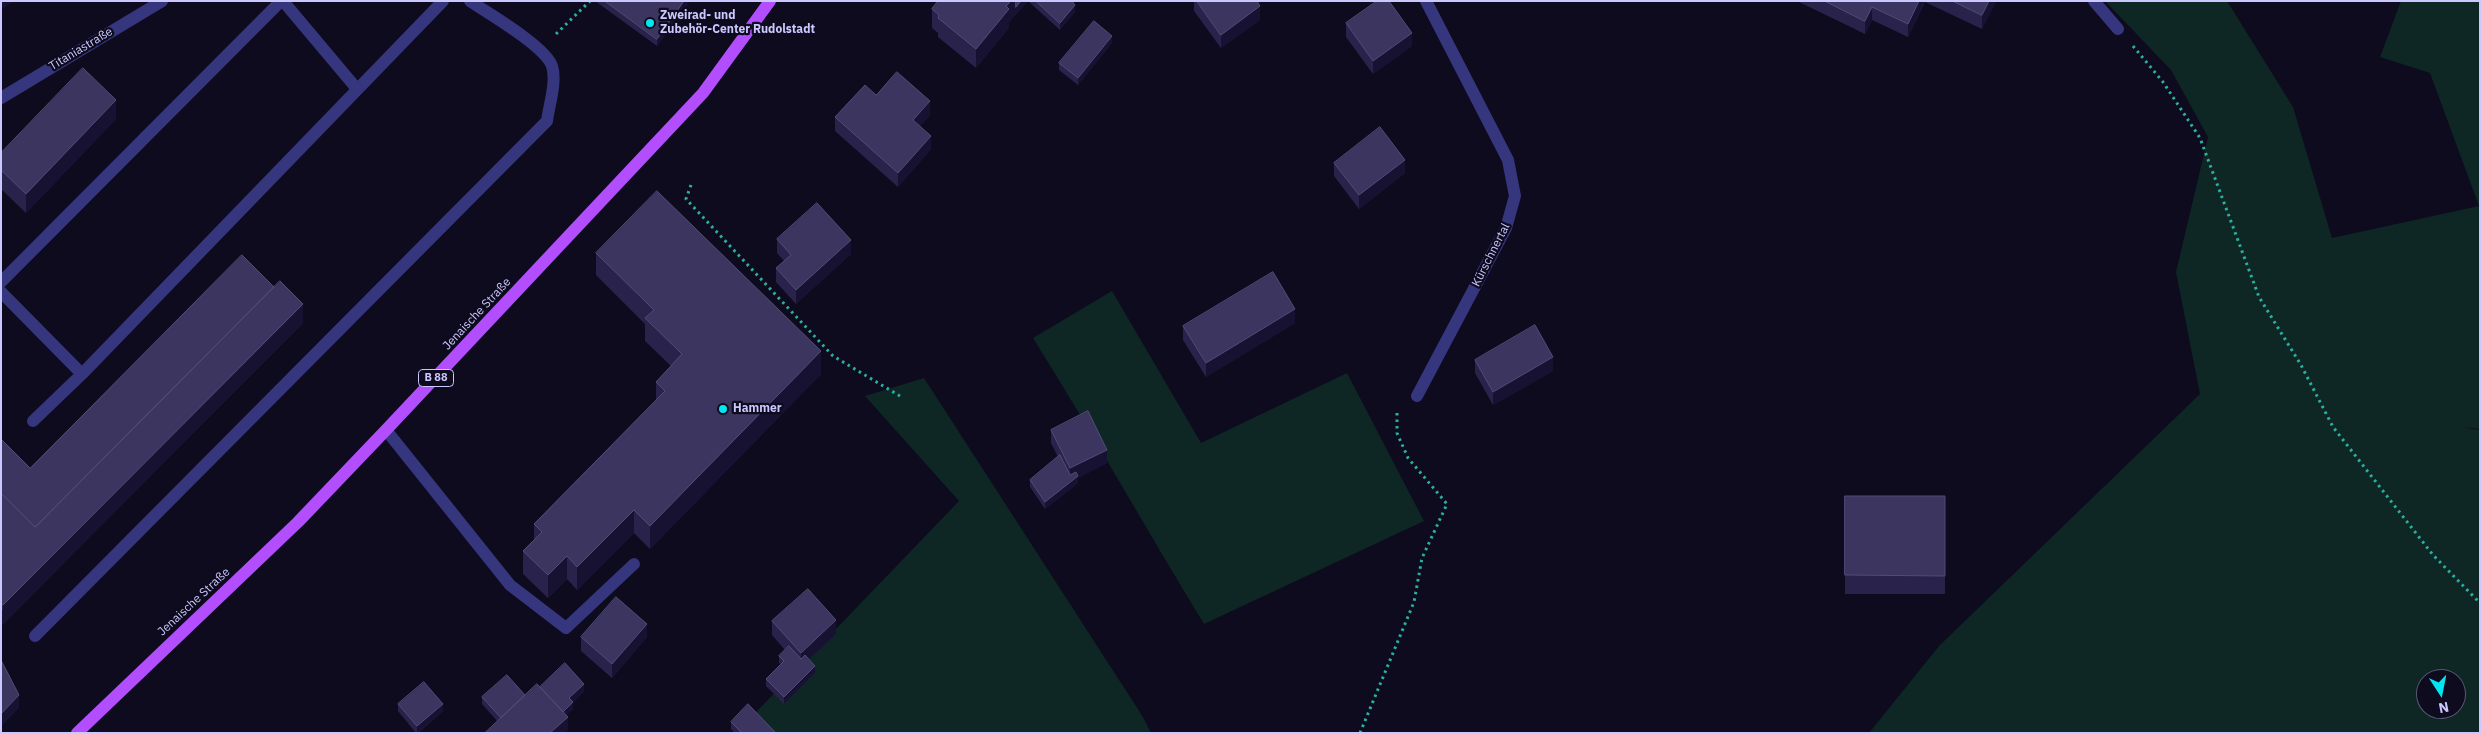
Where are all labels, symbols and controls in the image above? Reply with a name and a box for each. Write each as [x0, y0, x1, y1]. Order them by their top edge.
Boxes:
place label: Zweirad- und Zubehör-Center Rudolstadt [660, 9, 815, 37]
marker: Zweirad- und Zubehör-Center Rudolstadt [644, 17, 656, 29]
street label: Titaniastraße [47, 24, 115, 74]
street label: Kürschnertal [1469, 221, 1513, 289]
street label: Jenaische Straße [440, 275, 514, 353]
road number: B 88 [418, 369, 454, 386]
place label: Hammer [733, 402, 782, 416]
marker: Hammer [717, 403, 729, 415]
street label: Jenaische Straße [155, 565, 233, 639]
north arrow [2416, 669, 2466, 719]
text: N [2437, 698, 2450, 718]

